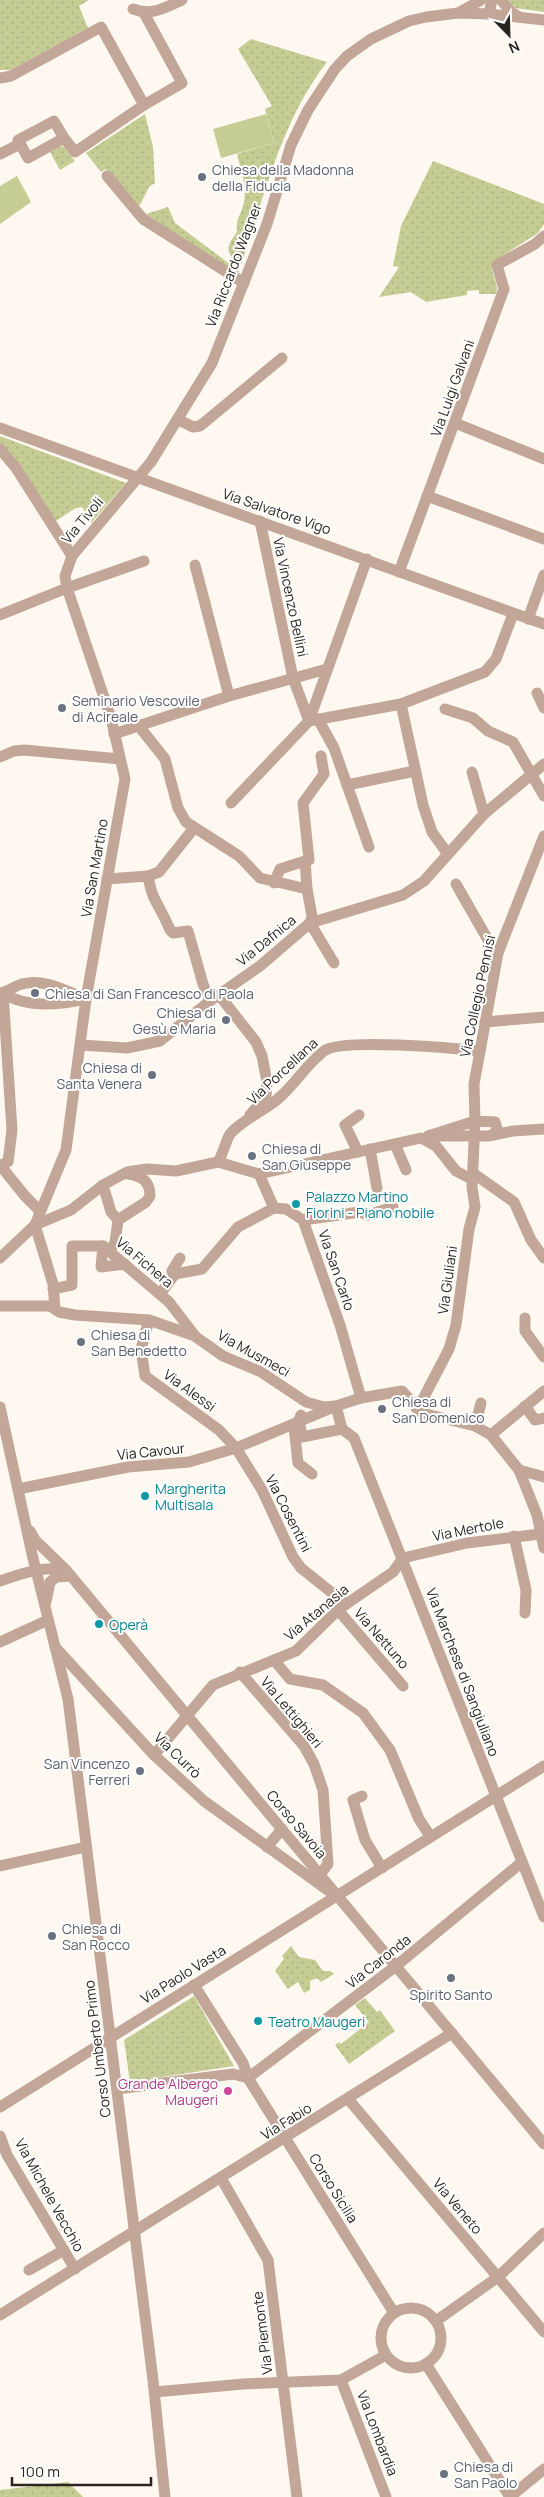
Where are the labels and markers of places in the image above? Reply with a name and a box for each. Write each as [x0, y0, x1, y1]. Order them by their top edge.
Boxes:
place label: Chiesa della Madonna della Fiducia [212, 160, 354, 195]
marker: Chiesa della Madonna della Fiducia [196, 171, 208, 183]
place label: Seminario Vescovile di Acireale [72, 691, 200, 726]
marker: Seminario Vescovile di Acireale [56, 702, 68, 714]
place label: Chiesa di San Francesco di Paola [45, 984, 254, 1003]
marker: Chiesa di San Francesco di Paola [29, 987, 41, 999]
place label: Chiesa di Gesù e Maria [133, 1003, 216, 1038]
marker: Chiesa di Gesù e Maria [220, 1014, 232, 1026]
place label: Chiesa di Santa Venera [57, 1058, 142, 1093]
marker: Chiesa di Santa Venera [146, 1069, 158, 1081]
place label: Chiesa di San Giuseppe [262, 1139, 351, 1174]
marker: Chiesa di San Giuseppe [246, 1150, 258, 1162]
place label: Palazzo Martino Fiorini - Piano nobile [306, 1187, 434, 1222]
marker: Palazzo Martino Fiorini - Piano nobile [290, 1198, 302, 1210]
place label: Chiesa di San Benedetto [91, 1325, 187, 1360]
marker: Chiesa di San Benedetto [75, 1336, 87, 1348]
place label: Chiesa di San Domenico [392, 1392, 484, 1427]
marker: Chiesa di San Domenico [376, 1403, 388, 1415]
place label: Margherita Multisala [155, 1479, 226, 1514]
marker: Margherita Multisala [139, 1490, 151, 1502]
place label: Operà [109, 1615, 148, 1634]
marker: Operà [93, 1618, 105, 1630]
place label: San Vincenzo Ferreri [44, 1754, 130, 1789]
marker: San Vincenzo Ferreri [134, 1765, 146, 1777]
place label: Chiesa di San Rocco [62, 1919, 130, 1954]
marker: Chiesa di San Rocco [46, 1930, 58, 1942]
marker: Spirito Santo [445, 1972, 457, 1984]
place label: Spirito Santo [409, 1985, 493, 2004]
place label: Teatro Maugeri [268, 2012, 365, 2031]
marker: Teatro Maugeri [252, 2015, 264, 2027]
place label: Grande Albergo Maugeri [118, 2074, 218, 2109]
marker: Grande Albergo Maugeri [222, 2085, 234, 2097]
place label: Chiesa di San Paolo [454, 2457, 517, 2492]
marker: Chiesa di San Paolo [438, 2468, 450, 2480]

